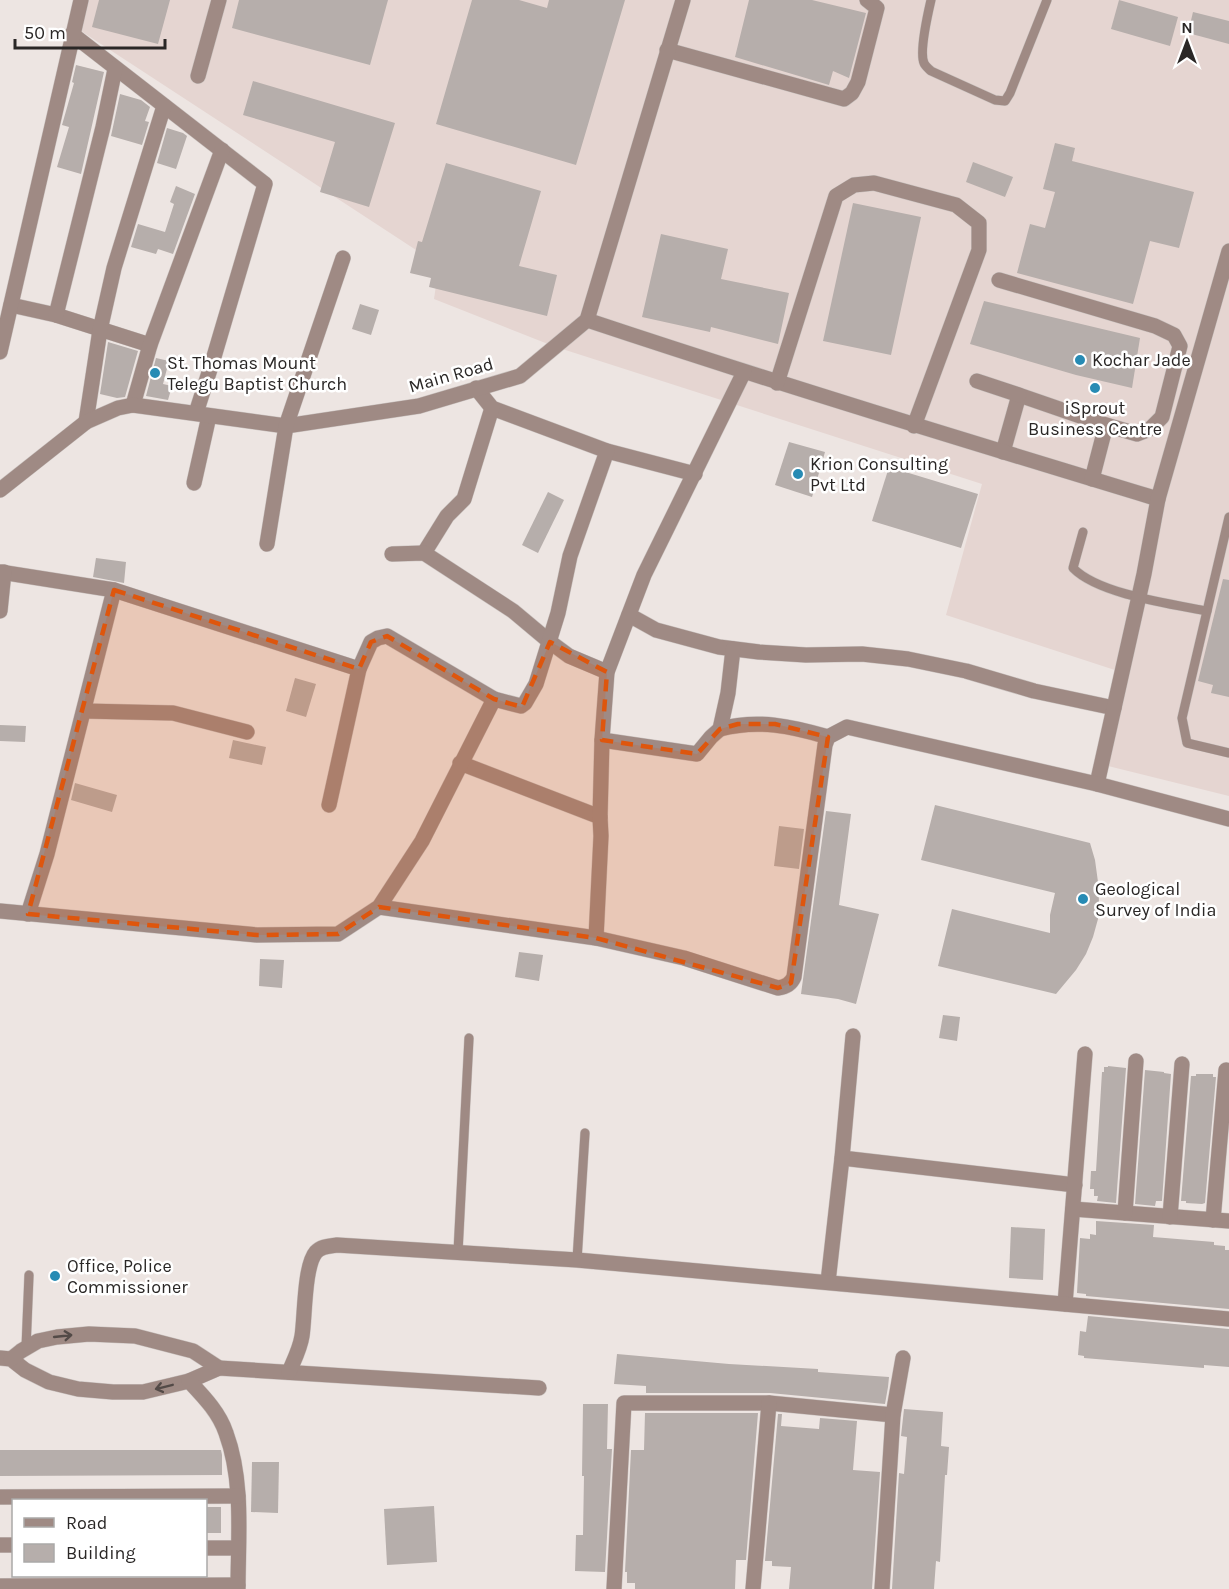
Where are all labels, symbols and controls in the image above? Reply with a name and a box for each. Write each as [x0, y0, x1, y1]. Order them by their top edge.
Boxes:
scale bar [15, 12, 165, 50]
north arrow [1157, 12, 1217, 72]
text: N [1181, 18, 1193, 37]
text: 50 m [24, 22, 66, 44]
place label: Kochar Jade [1092, 349, 1191, 371]
place label: St. Thomas Mount Telegu Baptist Church [167, 352, 347, 395]
street label: Main Road [406, 352, 496, 398]
marker: Kochar Jade [1073, 353, 1087, 367]
marker: St. Thomas Mount Telegu Baptist Church [148, 366, 162, 380]
marker: iSprout Business Centre [1088, 381, 1102, 395]
place label: iSprout Business Centre [1028, 397, 1162, 440]
place label: Krion Consulting Pvt Ltd [810, 453, 948, 496]
marker: Krion Consulting Pvt Ltd [791, 467, 805, 481]
place label: Geological Survey of India [1095, 878, 1216, 921]
marker: Geological Survey of India [1076, 892, 1090, 906]
place label: Office, Police Commissioner [67, 1255, 188, 1298]
marker: Office, Police Commissioner [48, 1269, 62, 1283]
one-way arrow [53, 1331, 73, 1342]
one-way arrow [154, 1381, 173, 1393]
legend [12, 1499, 207, 1577]
text: Road [66, 1512, 107, 1534]
text: Building [66, 1542, 136, 1564]

